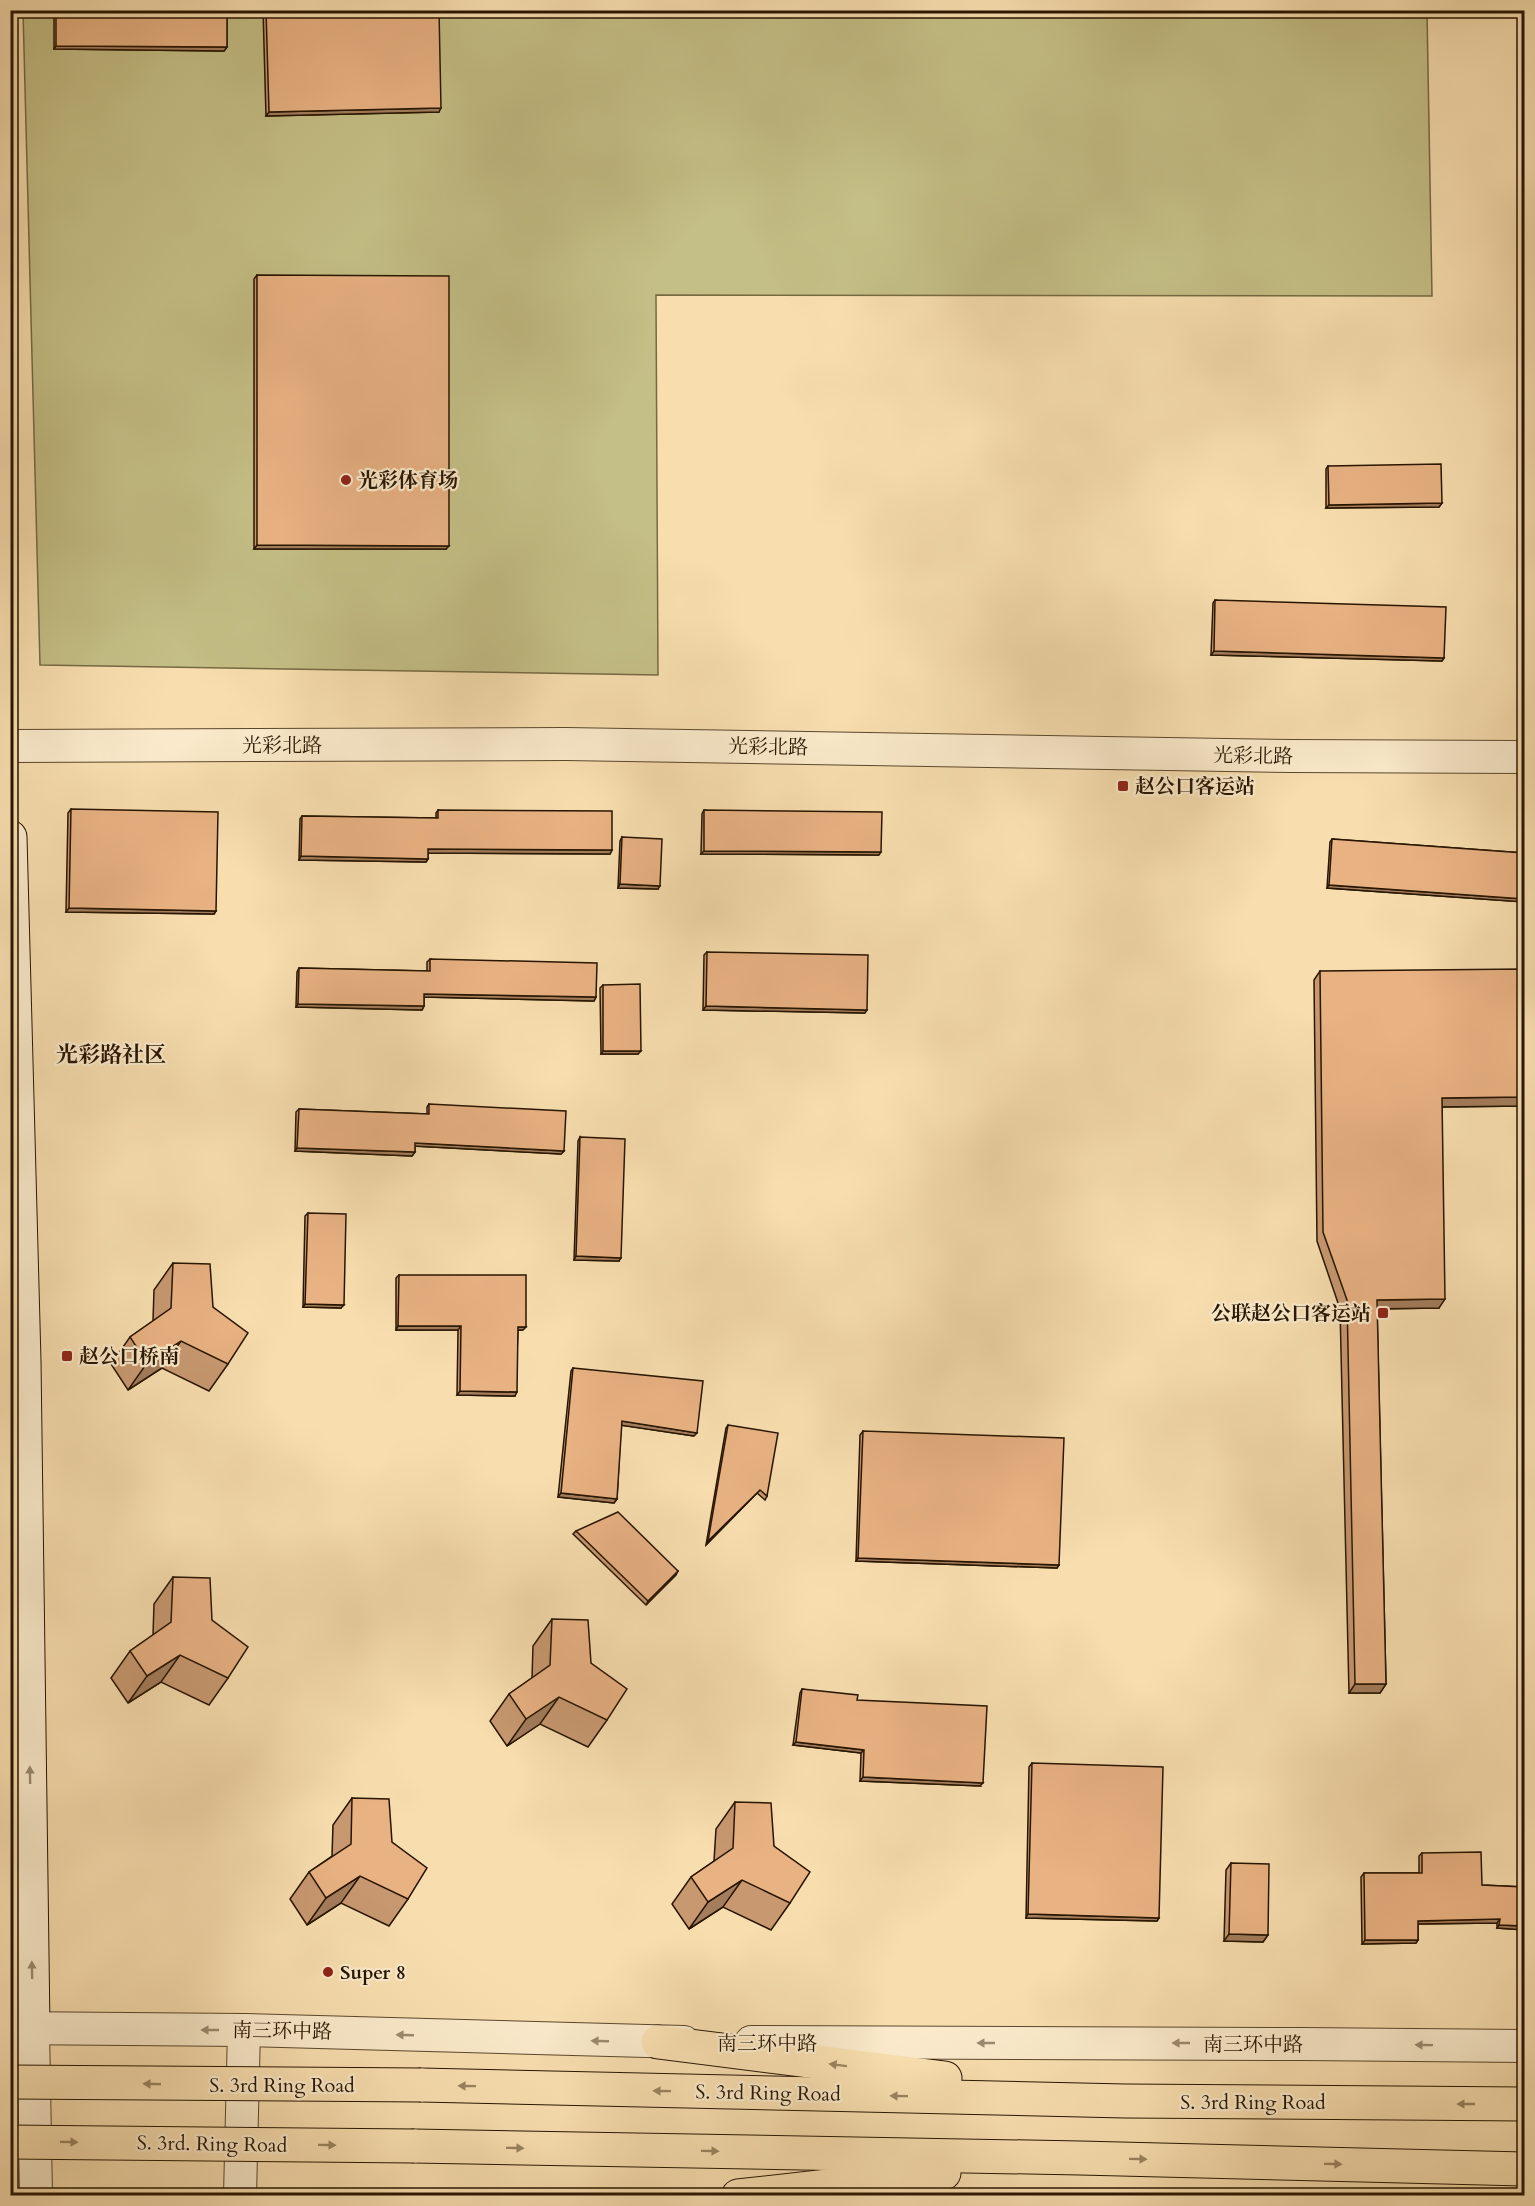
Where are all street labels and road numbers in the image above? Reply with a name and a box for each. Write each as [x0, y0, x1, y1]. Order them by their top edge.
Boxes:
street label: 光彩北路 [242, 732, 322, 759]
street label: 光彩北路 [728, 733, 808, 761]
street label: 光彩北路 [1213, 742, 1293, 770]
street label: 南三环中路 [232, 2017, 332, 2045]
street label: 南三环中路 [717, 2030, 817, 2057]
street label: 南三环中路 [1203, 2031, 1303, 2058]
street label: S. 3rd Ring Road [209, 2072, 355, 2099]
street label: S. 3rd Ring Road [695, 2078, 841, 2108]
street label: S. 3rd Ring Road [1180, 2089, 1326, 2116]
street label: S. 3rd. Ring Road [137, 2129, 288, 2159]

